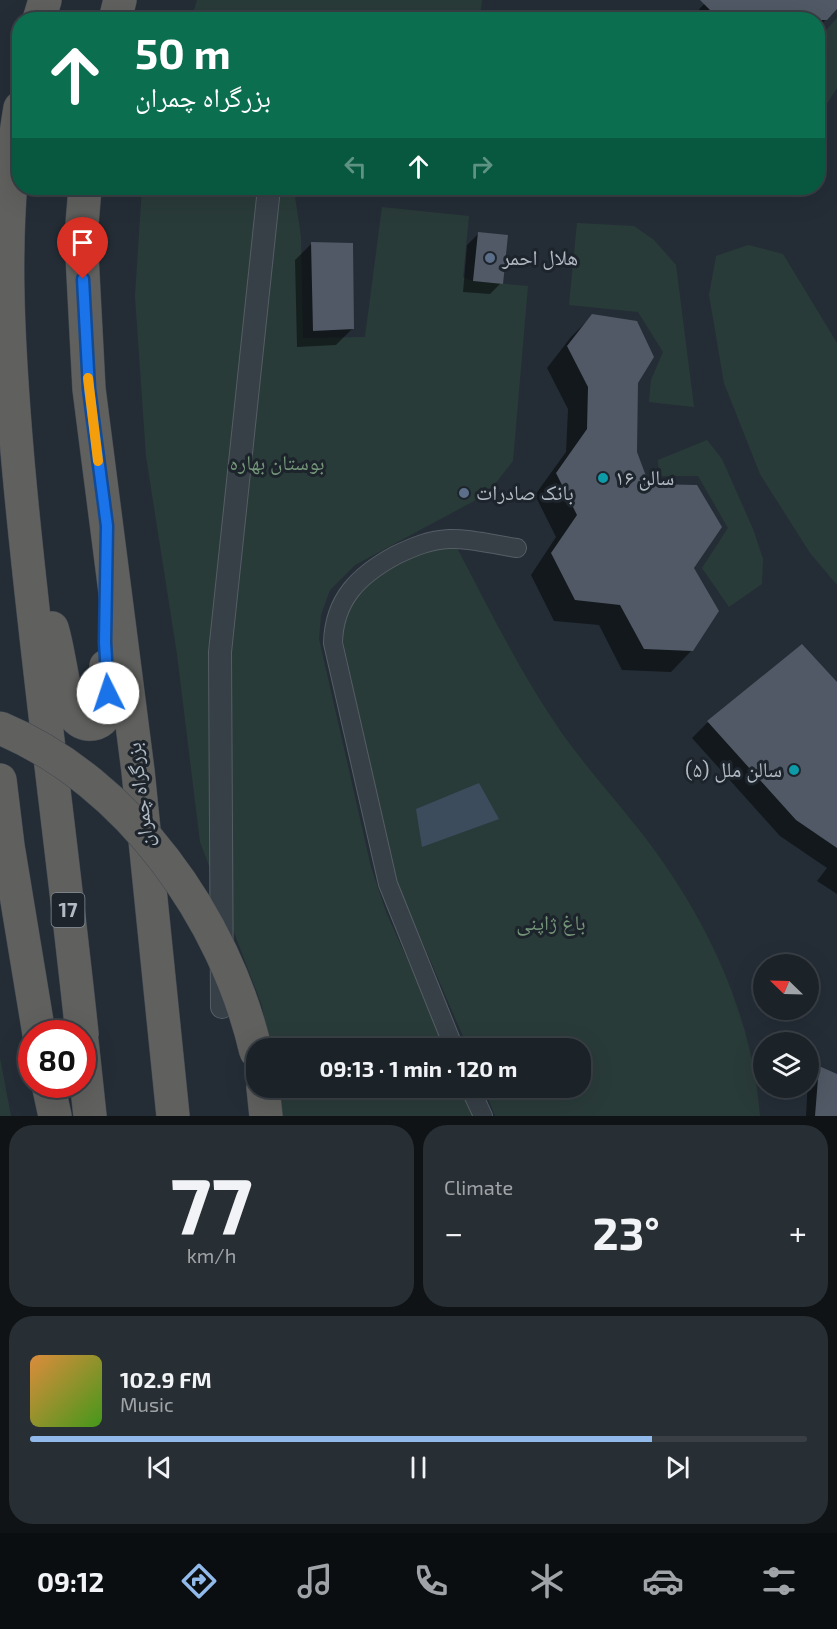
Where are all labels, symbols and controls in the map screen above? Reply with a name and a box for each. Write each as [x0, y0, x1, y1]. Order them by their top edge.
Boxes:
text: 50 m [135, 27, 231, 77]
icon: ahead [36, 36, 114, 114]
text: بزرگراه چمران [135, 80, 271, 112]
icon: left [339, 150, 372, 183]
icon: ahead [402, 150, 435, 183]
icon: right [465, 150, 498, 183]
pin [57, 217, 108, 279]
icon: arrive [66, 226, 99, 259]
place label: هلال احمر [501, 244, 578, 270]
marker: هلال احمر [483, 251, 497, 265]
park label: بوستان بهاره [229, 449, 325, 475]
place label: سالن ۱۶ [615, 464, 674, 491]
marker: سالن ۱۶ [596, 471, 610, 485]
place label: بانک صادرات [476, 479, 574, 505]
marker: بانک صادرات [457, 486, 471, 500]
position arrow [76, 661, 140, 725]
street label: بزرگراه چمران [120, 741, 158, 849]
place label: (۵) سالن ملل [685, 756, 782, 783]
marker: (۵) سالن ملل [787, 763, 801, 777]
road number: 17 [52, 893, 84, 927]
park label: باغ ژاپنی [516, 909, 586, 936]
north arrow [753, 954, 819, 1020]
map controls [753, 954, 819, 1098]
speed limit sign: 80 [18, 1020, 96, 1098]
button: layers [753, 1032, 819, 1098]
text: 09:13 · 1 min · 120 m [320, 1055, 517, 1081]
text: 77 [170, 1157, 253, 1251]
text: Climate [444, 1175, 513, 1199]
text: 23° [592, 1205, 660, 1259]
text: − [444, 1212, 463, 1252]
text: + [789, 1212, 807, 1252]
text: km/h [187, 1243, 236, 1267]
text: 102.9 FM [120, 1366, 212, 1392]
text: Music [120, 1392, 174, 1416]
icon: previous [143, 1451, 176, 1484]
icon: pause [402, 1451, 435, 1484]
icon: next [661, 1451, 694, 1484]
icon: directions [178, 1560, 220, 1602]
icon: music [294, 1560, 336, 1602]
icon: phone [410, 1560, 452, 1602]
icon: climate [526, 1560, 568, 1602]
icon: car [642, 1560, 684, 1602]
icon: filters [758, 1560, 800, 1602]
text: 09:12 [37, 1565, 104, 1597]

